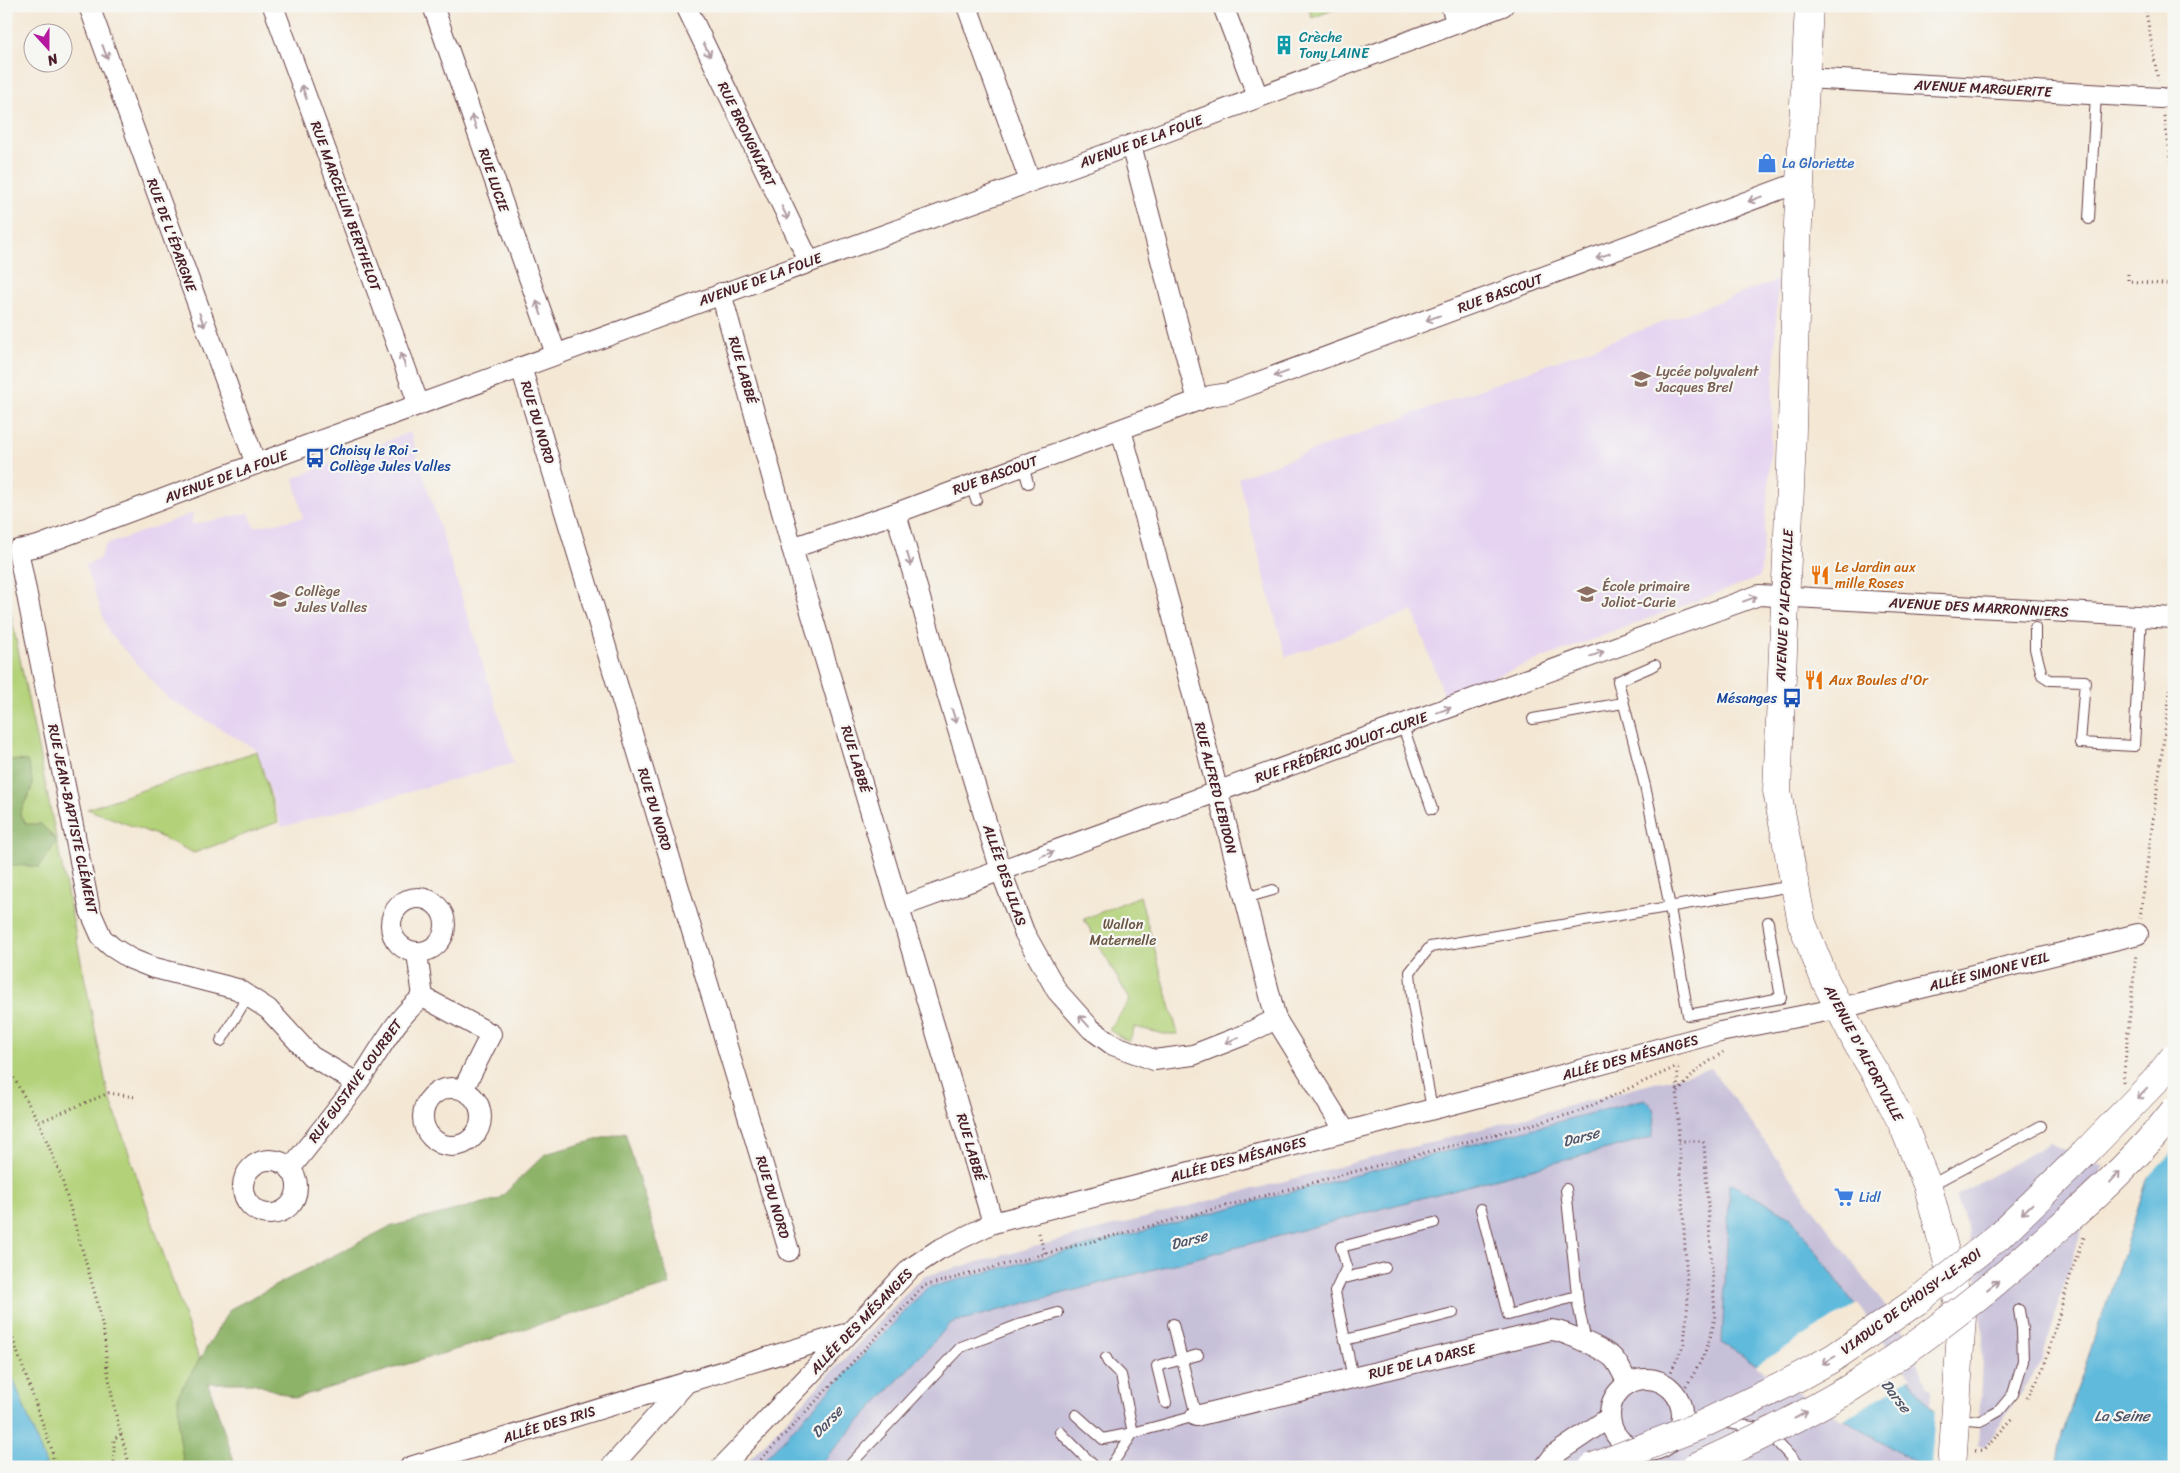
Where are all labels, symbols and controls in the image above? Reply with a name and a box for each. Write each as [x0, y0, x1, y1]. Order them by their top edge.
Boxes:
north arrow [22, 22, 72, 72]
place label: Crèche Tony LAINE [1299, 25, 1370, 66]
building icon: Crèche Tony LAINE [1273, 34, 1295, 56]
one-way arrow [703, 42, 712, 57]
one-way arrow [101, 44, 110, 59]
text: N [43, 46, 62, 73]
street label: AVENUE MARGUERITE [1912, 72, 2054, 105]
street label: RUE BRONGNIART [710, 77, 784, 193]
one-way arrow [299, 85, 308, 100]
street label: AVENUE DE LA FOLIE [1075, 107, 1208, 176]
one-way arrow [469, 115, 478, 130]
street label: RUE MARCELLIN BERTHELOT [303, 118, 388, 296]
street label: RUE LUCIE [471, 145, 517, 217]
place label: La Gloriette [1782, 151, 1855, 176]
shop icon: La Gloriette [1756, 152, 1778, 174]
street label: RUE DE L'ÉPARGNE [139, 175, 204, 297]
one-way arrow [1748, 195, 1763, 204]
one-way arrow [780, 205, 790, 220]
street label: AVENUE DE LA FOLIE [694, 245, 827, 314]
one-way arrow [1595, 252, 1611, 261]
street label: RUE BASCOUT [1454, 266, 1548, 320]
one-way arrow [534, 301, 544, 317]
one-way arrow [198, 312, 208, 327]
one-way arrow [1426, 314, 1442, 323]
street label: RUE LABBÉ [721, 333, 764, 408]
one-way arrow [398, 352, 407, 368]
place label: Lycée polyvalent Jacques Brel [1655, 359, 1760, 400]
school or university icon: Lycée polyvalent Jacques Brel [1630, 368, 1652, 390]
one-way arrow [1274, 370, 1289, 379]
street label: RUE DU NORD [513, 377, 562, 467]
place label: Choisy le Roi - Collège Jules Valles [330, 438, 451, 479]
street label: AVENUE DE LA FOLIE [160, 442, 293, 511]
bus stop icon: Choisy le Roi - Collège Jules Valles [304, 447, 326, 469]
street label: RUE BASCOUT [949, 448, 1043, 502]
street label: AVENUE D'ALFORTVILLE [1768, 527, 1801, 683]
one-way arrow [905, 551, 914, 567]
place label: Le Jardin aux mille Roses [1835, 555, 1917, 596]
restaurant icon: Le Jardin aux mille Roses [1809, 564, 1831, 586]
place label: École primaire Joliot-Curie [1601, 574, 1690, 615]
place label: Collège Jules Valles [294, 579, 368, 620]
school or university icon: École primaire Joliot-Curie [1576, 583, 1598, 605]
school or university icon: Collège Jules Valles [269, 588, 291, 610]
street label: AVENUE DES MARRONNIERS [1887, 590, 2070, 625]
one-way arrow [1741, 594, 1757, 603]
one-way arrow [1589, 649, 1604, 658]
place label: Aux Boules d'Or [1828, 668, 1929, 693]
restaurant icon: Aux Boules d'Or [1803, 669, 1825, 691]
place label: Mésanges [1717, 686, 1778, 711]
bus stop icon: Mésanges [1781, 687, 1803, 709]
street label: RUE FRÉDÉRIC JOLIOT-CURIE [1251, 704, 1432, 790]
one-way arrow [1436, 704, 1452, 714]
one-way arrow [950, 707, 959, 723]
street label: RUE ALFRED LEBIDON [1187, 719, 1244, 857]
street label: RUE JEAN-BAPTISTE CLÉMENT [40, 722, 105, 918]
street label: RUE LABBÉ [833, 722, 878, 797]
street label: RUE DU NORD [630, 764, 679, 854]
street label: ALLÉE DES LILAS [975, 820, 1034, 930]
one-way arrow [1039, 849, 1054, 858]
park label: Wallon Maternelle [1089, 912, 1157, 953]
street label: ALLÉE SIMONE VEIL [1925, 944, 2052, 999]
street label: AVENUE D'ALFORTVILLE [1816, 979, 1911, 1127]
street label: RUE GUSTAVE COURBET [302, 1013, 410, 1149]
one-way arrow [1078, 1015, 1090, 1028]
street label: ALLÉE DES MÉSANGES [1558, 1027, 1701, 1088]
one-way arrow [1225, 1035, 1240, 1045]
one-way arrow [2136, 1088, 2148, 1100]
street label: RUE LABBÉ [949, 1110, 992, 1185]
water label: Darse [1560, 1119, 1604, 1154]
street label: ALLÉE DES MÉSANGES [1166, 1129, 1309, 1190]
street label: RUE DU NORD [748, 1152, 797, 1242]
one-way arrow [2109, 1170, 2121, 1183]
place label: Lidl [1859, 1185, 1882, 1210]
supermarket icon: Lidl [1833, 1186, 1855, 1208]
one-way arrow [2021, 1203, 2033, 1215]
water label: Darse [1168, 1222, 1212, 1257]
street label: VIADUC DE CHOISY-LE-ROI [1835, 1241, 1988, 1361]
street label: ALLÉE DES MÉSANGES [803, 1262, 919, 1381]
one-way arrow [1987, 1279, 2000, 1290]
street label: RUE DE LA DARSE [1366, 1336, 1479, 1387]
one-way arrow [1822, 1356, 1836, 1366]
water label: Darse [1874, 1373, 1919, 1420]
street label: ALLÉE DES IRIS [499, 1398, 599, 1451]
water label: Darse [805, 1399, 850, 1444]
water label: La Seine [2094, 1403, 2151, 1429]
one-way arrow [1794, 1410, 1809, 1420]

